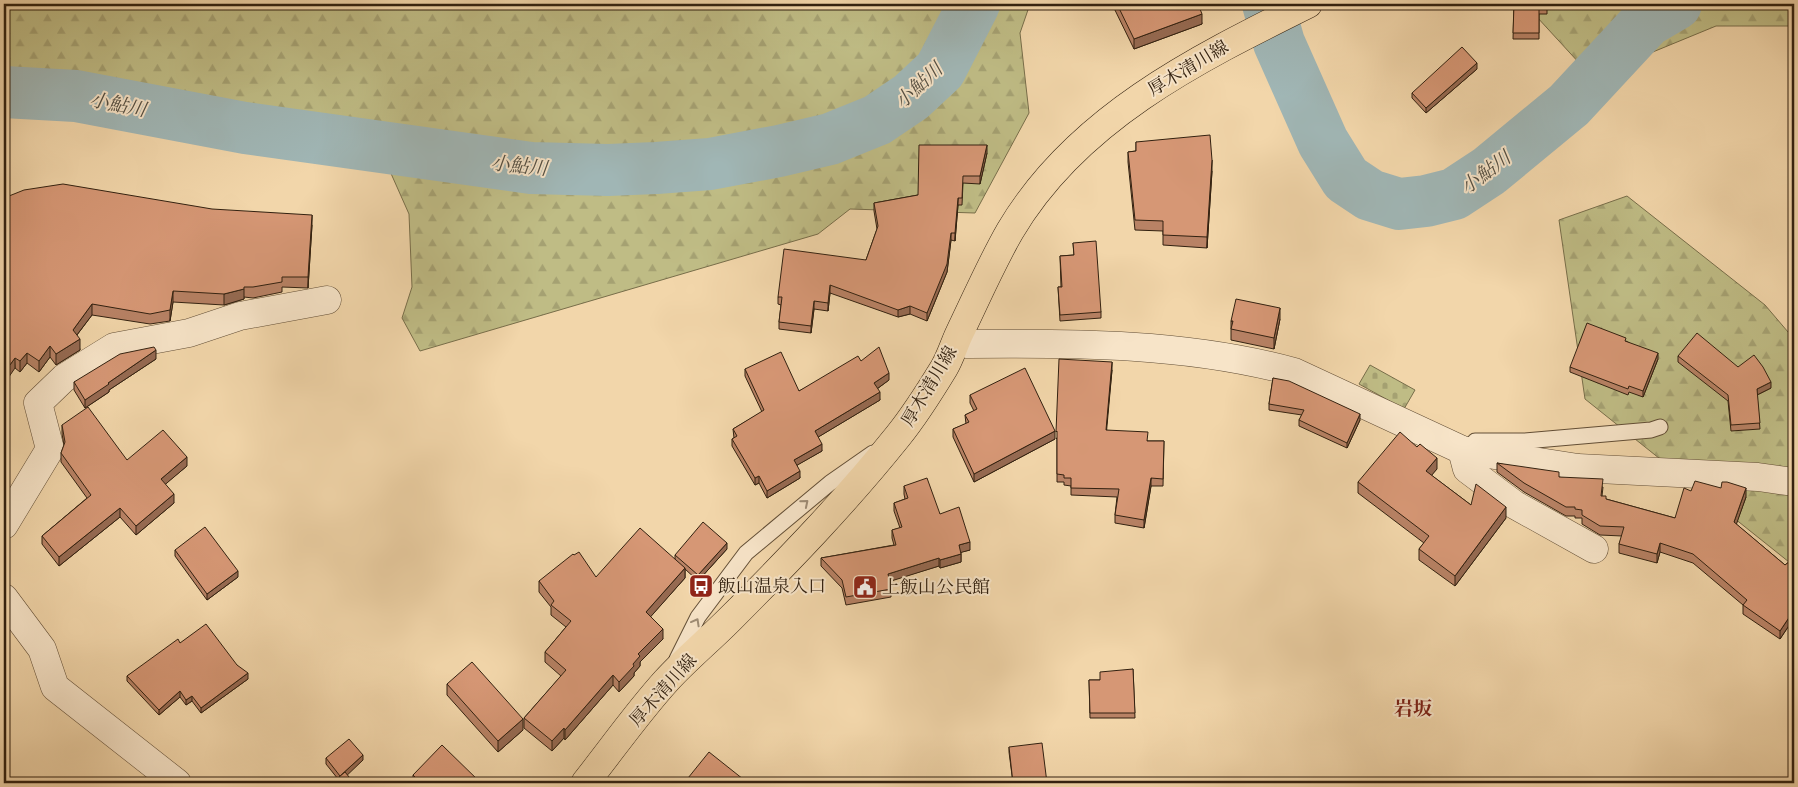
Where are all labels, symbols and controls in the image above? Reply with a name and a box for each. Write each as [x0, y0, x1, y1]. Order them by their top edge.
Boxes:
street label: 厚木清川線 [1143, 35, 1233, 102]
water label: 小鮎川 [889, 55, 950, 115]
water label: 小鮎川 [87, 87, 150, 124]
water label: 小鮎川 [1455, 144, 1518, 200]
water label: 小鮎川 [489, 150, 551, 182]
street label: 厚木清川線 [896, 341, 963, 431]
one-way arrow [799, 501, 808, 509]
bus stop icon: 飯山温泉入口 [688, 573, 714, 599]
place label: 飯山温泉入口 [718, 574, 826, 599]
public building icon: 上飯山公民館 [852, 574, 878, 600]
place label: 上飯山公民館 [882, 575, 990, 600]
one-way arrow [690, 618, 700, 627]
street label: 厚木清川線 [624, 649, 703, 732]
district label: 岩坂 [1394, 696, 1432, 722]

